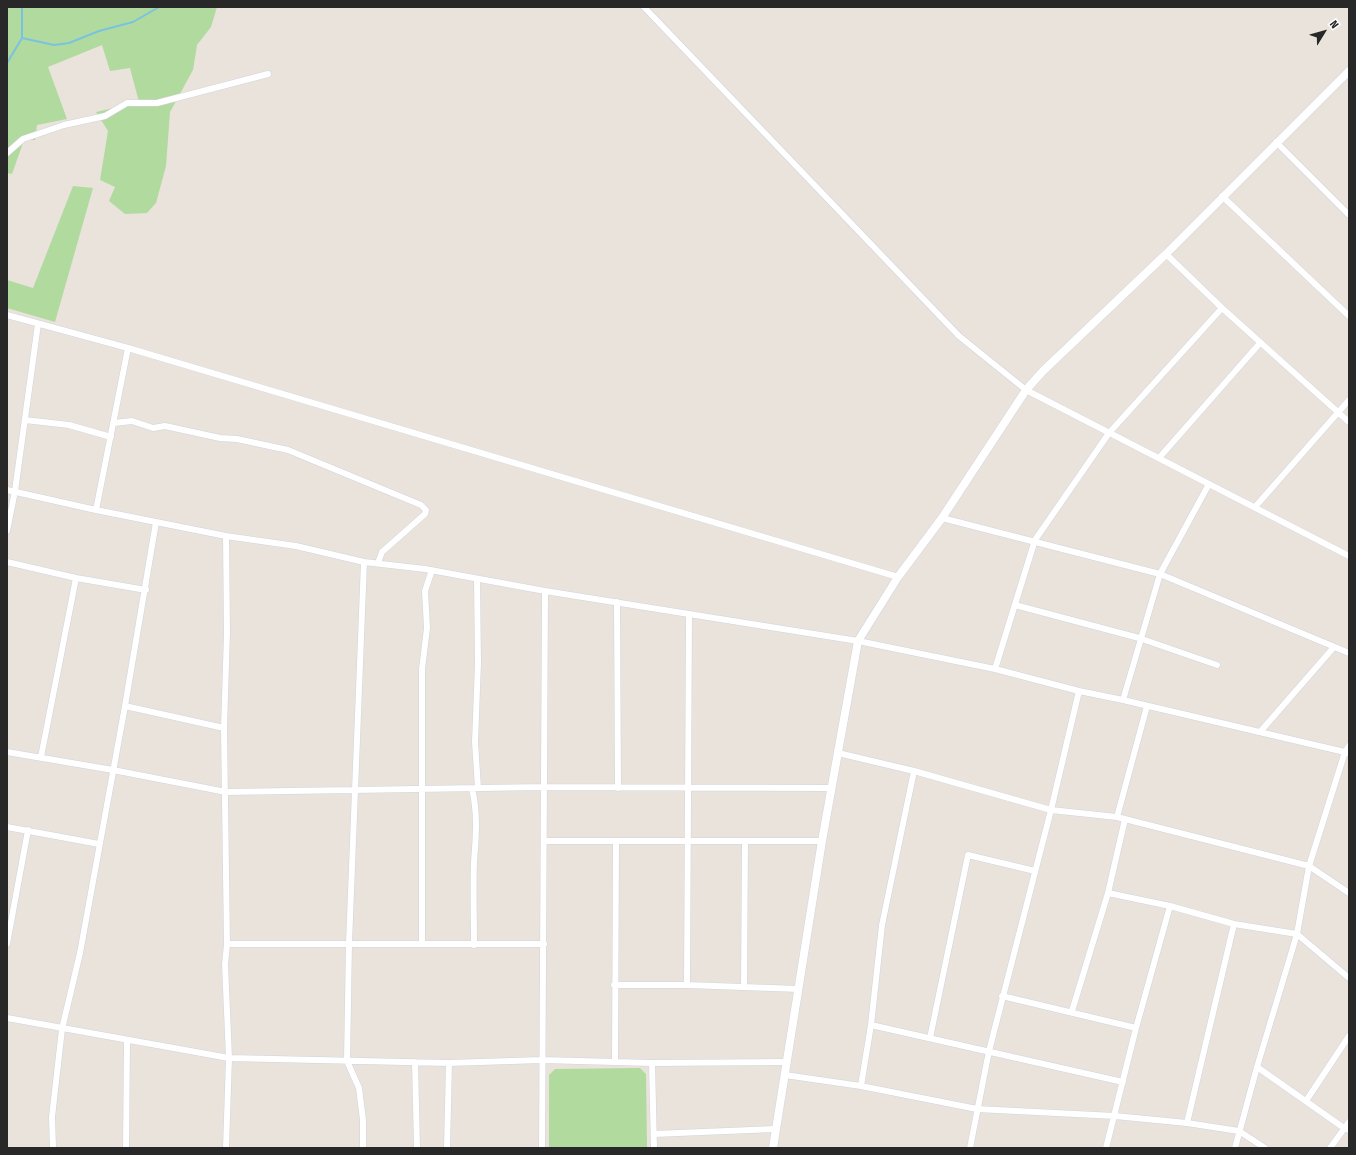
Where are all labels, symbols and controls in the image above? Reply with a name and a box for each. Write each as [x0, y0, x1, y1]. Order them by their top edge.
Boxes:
north arrow [1304, 12, 1344, 52]
text: N [1327, 18, 1341, 31]

